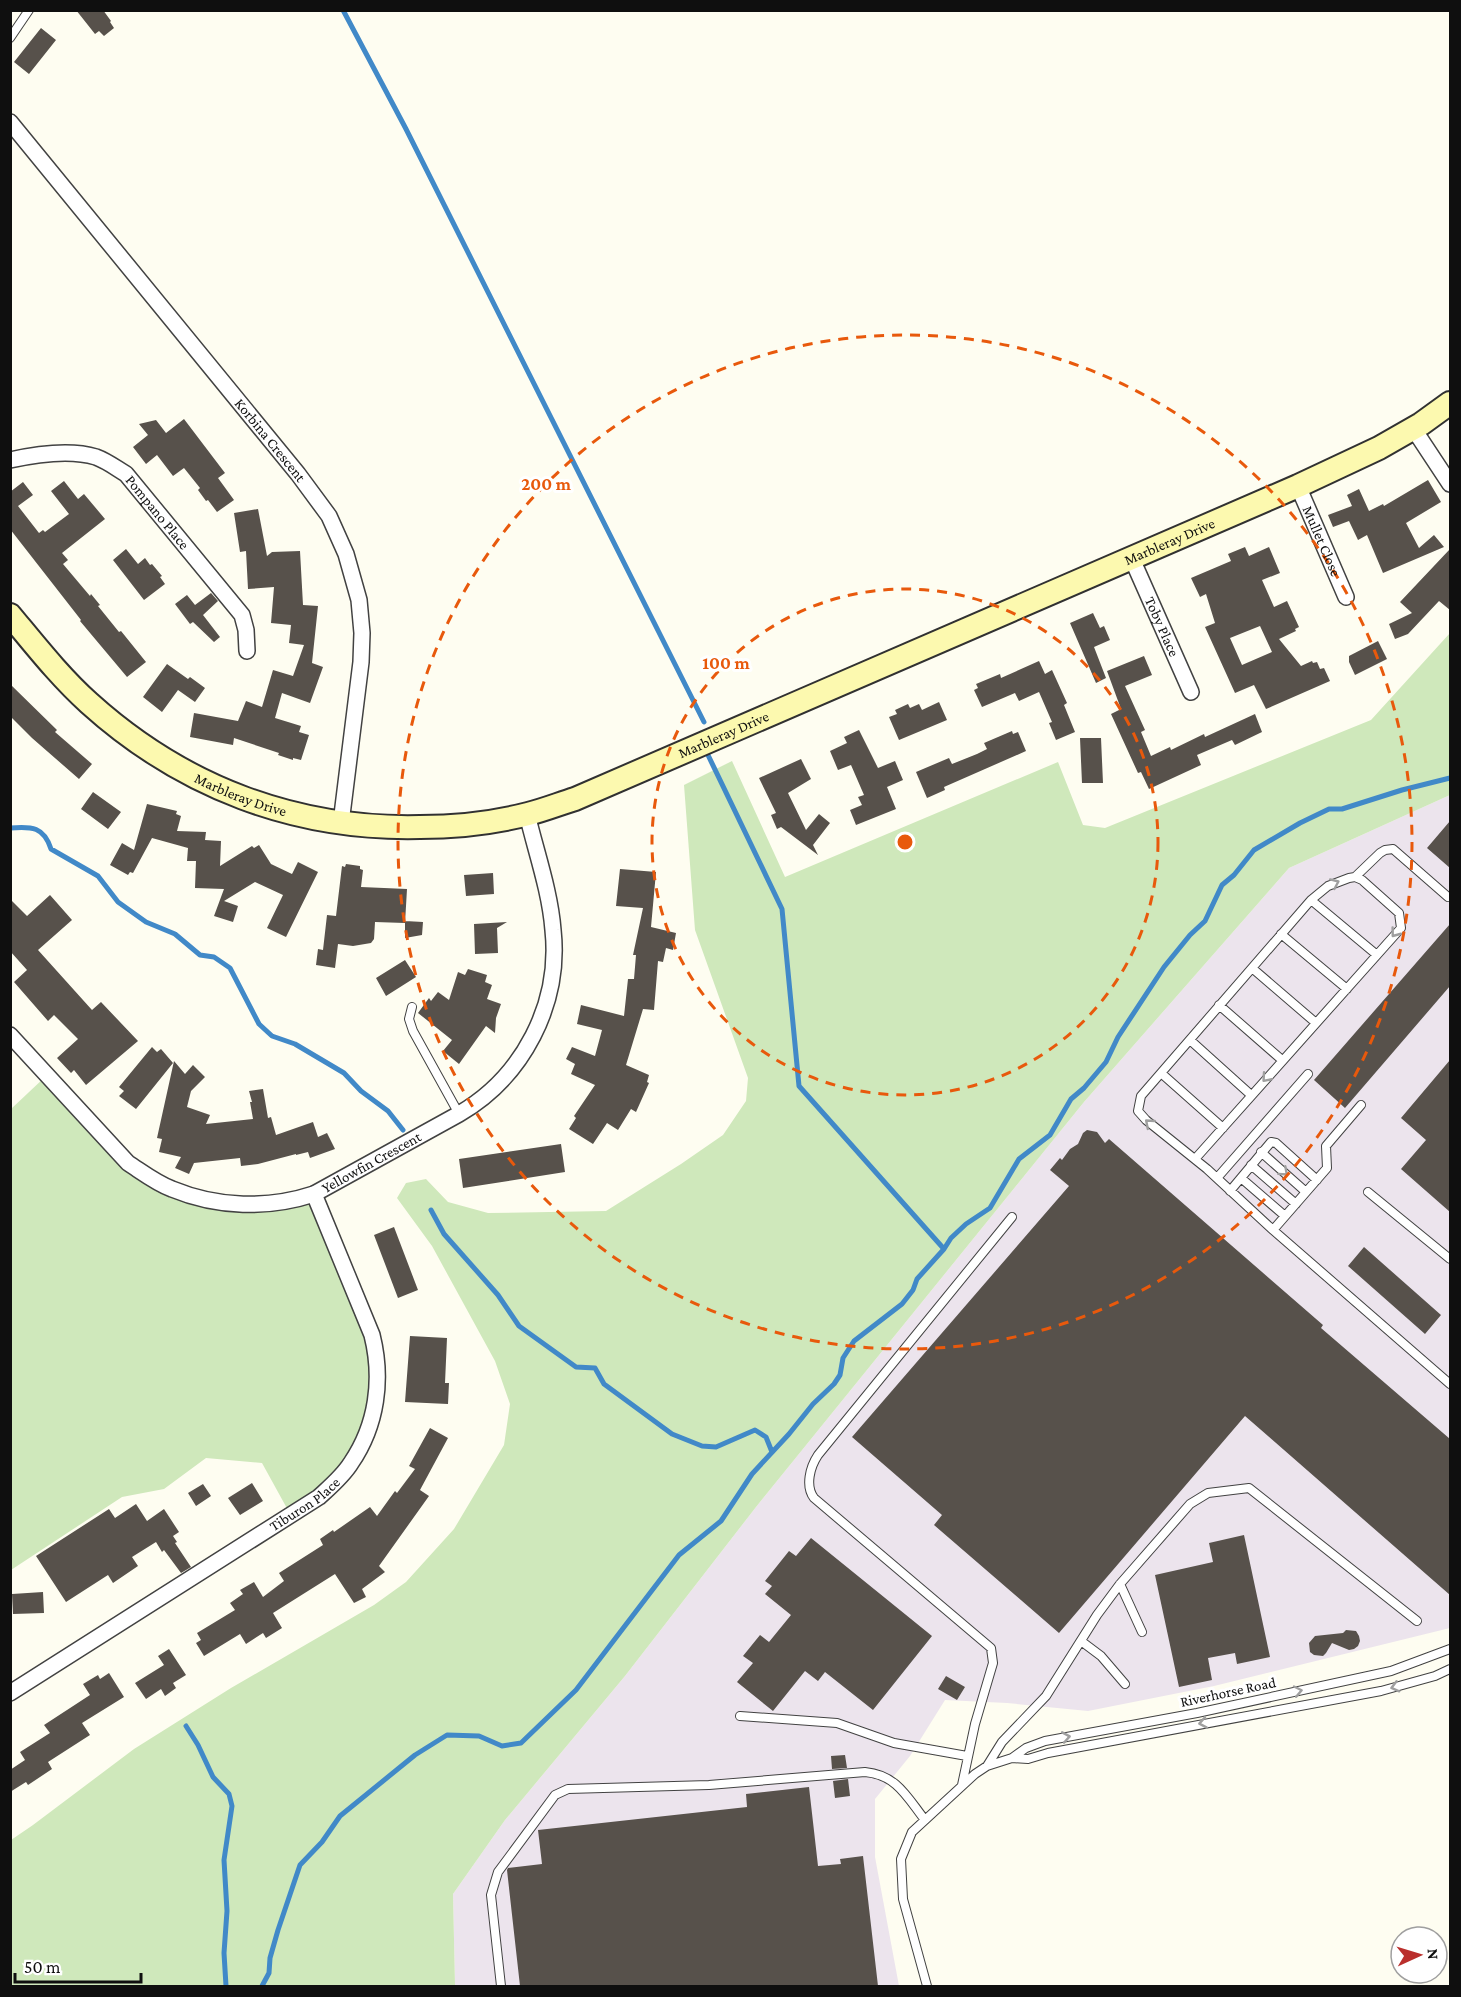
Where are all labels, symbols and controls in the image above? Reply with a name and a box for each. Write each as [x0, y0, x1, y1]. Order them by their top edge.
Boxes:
street label: Korbina Crescent [232, 395, 310, 486]
street label: Pompano Place [122, 472, 193, 553]
text: 200 m [521, 474, 572, 494]
street label: Mullet Close [1299, 503, 1344, 579]
street label: Marbleray Drive [1122, 515, 1218, 568]
street label: Toby Place [1142, 594, 1182, 659]
text: 100 m [702, 653, 750, 673]
street label: Marbleray Drive [676, 708, 772, 761]
street label: Marbleray Drive [192, 770, 289, 819]
centre of rings [895, 832, 915, 852]
one-way arrow [1329, 878, 1340, 890]
one-way arrow [1392, 926, 1403, 937]
one-way arrow [1262, 1072, 1273, 1082]
one-way arrow [1145, 1119, 1156, 1130]
street label: Yellowfin Crescent [319, 1128, 425, 1196]
one-way arrow [1277, 1165, 1288, 1176]
street label: Tiburon Place [267, 1474, 343, 1534]
street label: Riverhorse Road [1179, 1674, 1277, 1710]
one-way arrow [1390, 1680, 1401, 1692]
one-way arrow [1293, 1686, 1303, 1699]
one-way arrow [1199, 1716, 1209, 1729]
one-way arrow [1060, 1731, 1070, 1744]
north arrow [1389, 1925, 1449, 1985]
scale bar [15, 1946, 141, 1984]
text: N [1425, 1948, 1442, 1960]
text: 50 m [24, 1957, 61, 1977]

